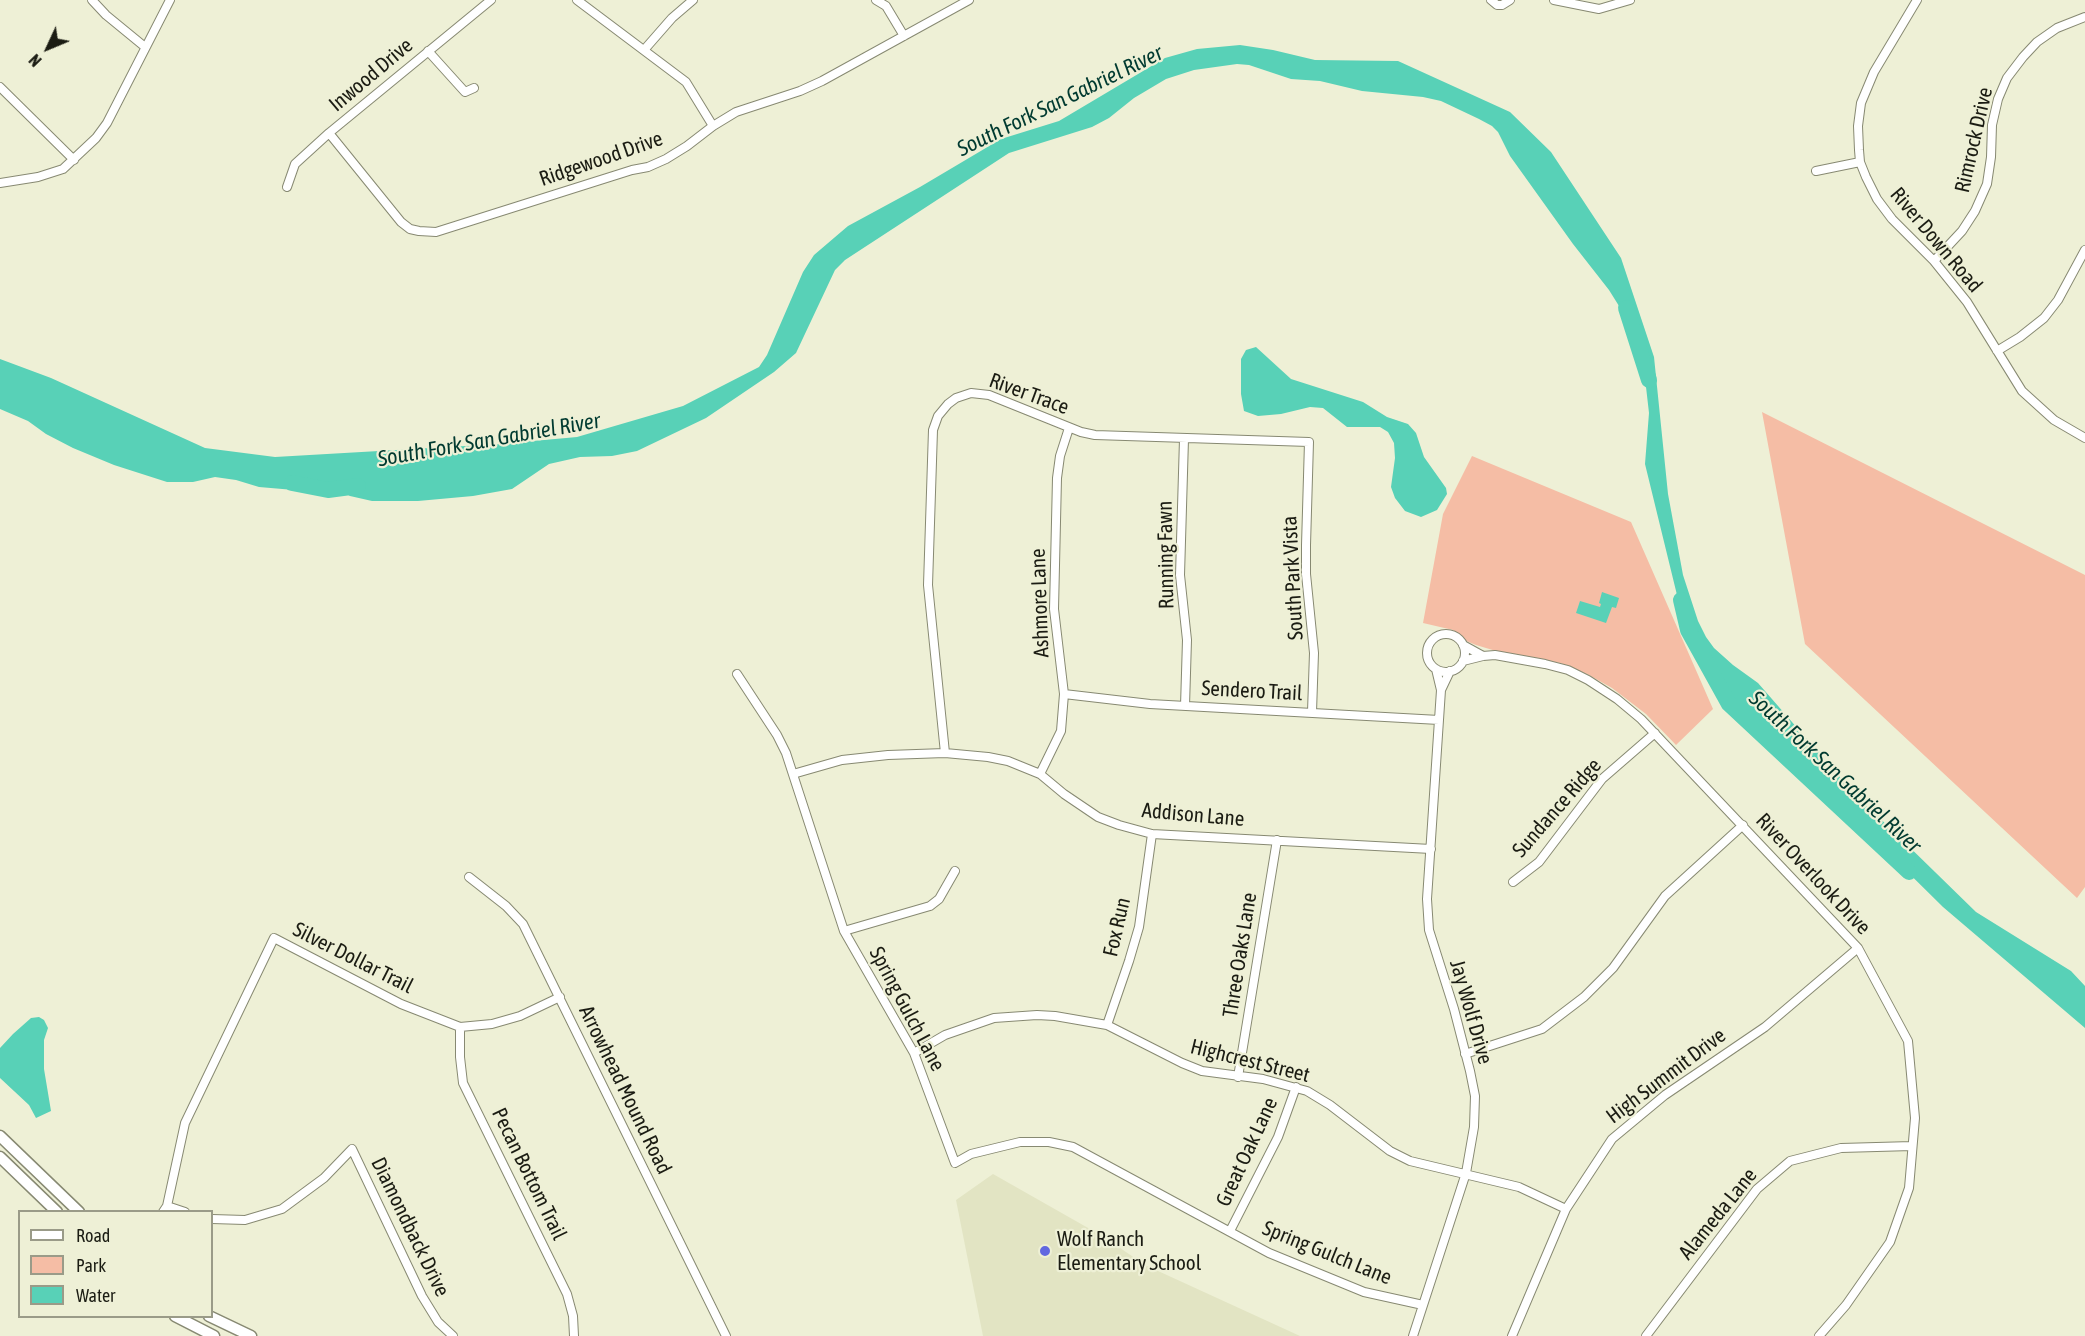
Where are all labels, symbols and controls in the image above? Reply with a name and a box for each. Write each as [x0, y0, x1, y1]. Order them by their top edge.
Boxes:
north arrow [18, 18, 78, 78]
street label: Inwood Drive [324, 33, 418, 117]
water label: South Fork San Gabriel River [953, 40, 1167, 162]
text: N [25, 51, 45, 70]
street label: Rimrock Drive [1950, 85, 1998, 195]
street label: Ridgewood Drive [536, 126, 666, 192]
street label: River Down Road [1885, 182, 1987, 298]
street label: River Trace [986, 368, 1072, 420]
water label: South Fork San Gabriel River [376, 407, 602, 473]
street label: Running Fawn [1152, 501, 1180, 609]
street label: South Park Vista [1277, 515, 1309, 641]
street label: Ashmore Lane [1026, 548, 1054, 658]
street label: Sendero Trail [1201, 676, 1303, 706]
water label: South Fork San Gabriel River [1744, 685, 1926, 859]
street label: Sundance Ridge [1507, 753, 1607, 863]
street label: Addison Lane [1141, 798, 1245, 832]
street label: River Overlook Drive [1750, 808, 1876, 940]
street label: Three Oaks Lane [1218, 891, 1262, 1019]
street label: Fox Run [1098, 895, 1136, 959]
street label: Silver Dollar Trail [289, 917, 417, 999]
street label: Spring Gulch Lane [864, 943, 950, 1075]
street label: Jay Wolf Drive [1444, 957, 1498, 1067]
street label: Arrowhead Mound Road [573, 1002, 677, 1178]
street label: High Summit Drive [1601, 1023, 1731, 1129]
street label: Highcrest Street [1188, 1034, 1312, 1088]
street label: Great Oak Lane [1211, 1094, 1283, 1210]
street label: Pecan Bottom Trail [486, 1104, 572, 1244]
street label: Diamondback Drive [365, 1153, 455, 1301]
street label: Alameda Lane [1673, 1163, 1763, 1265]
legend [18, 1210, 213, 1318]
street label: Spring Gulch Lane [1259, 1216, 1395, 1290]
text: Road [76, 1225, 110, 1246]
place label: Wolf Ranch Elementary School [1057, 1226, 1201, 1276]
marker: Wolf Ranch Elementary School [1038, 1244, 1052, 1258]
text: Park [76, 1255, 106, 1276]
text: Water [76, 1285, 115, 1306]

